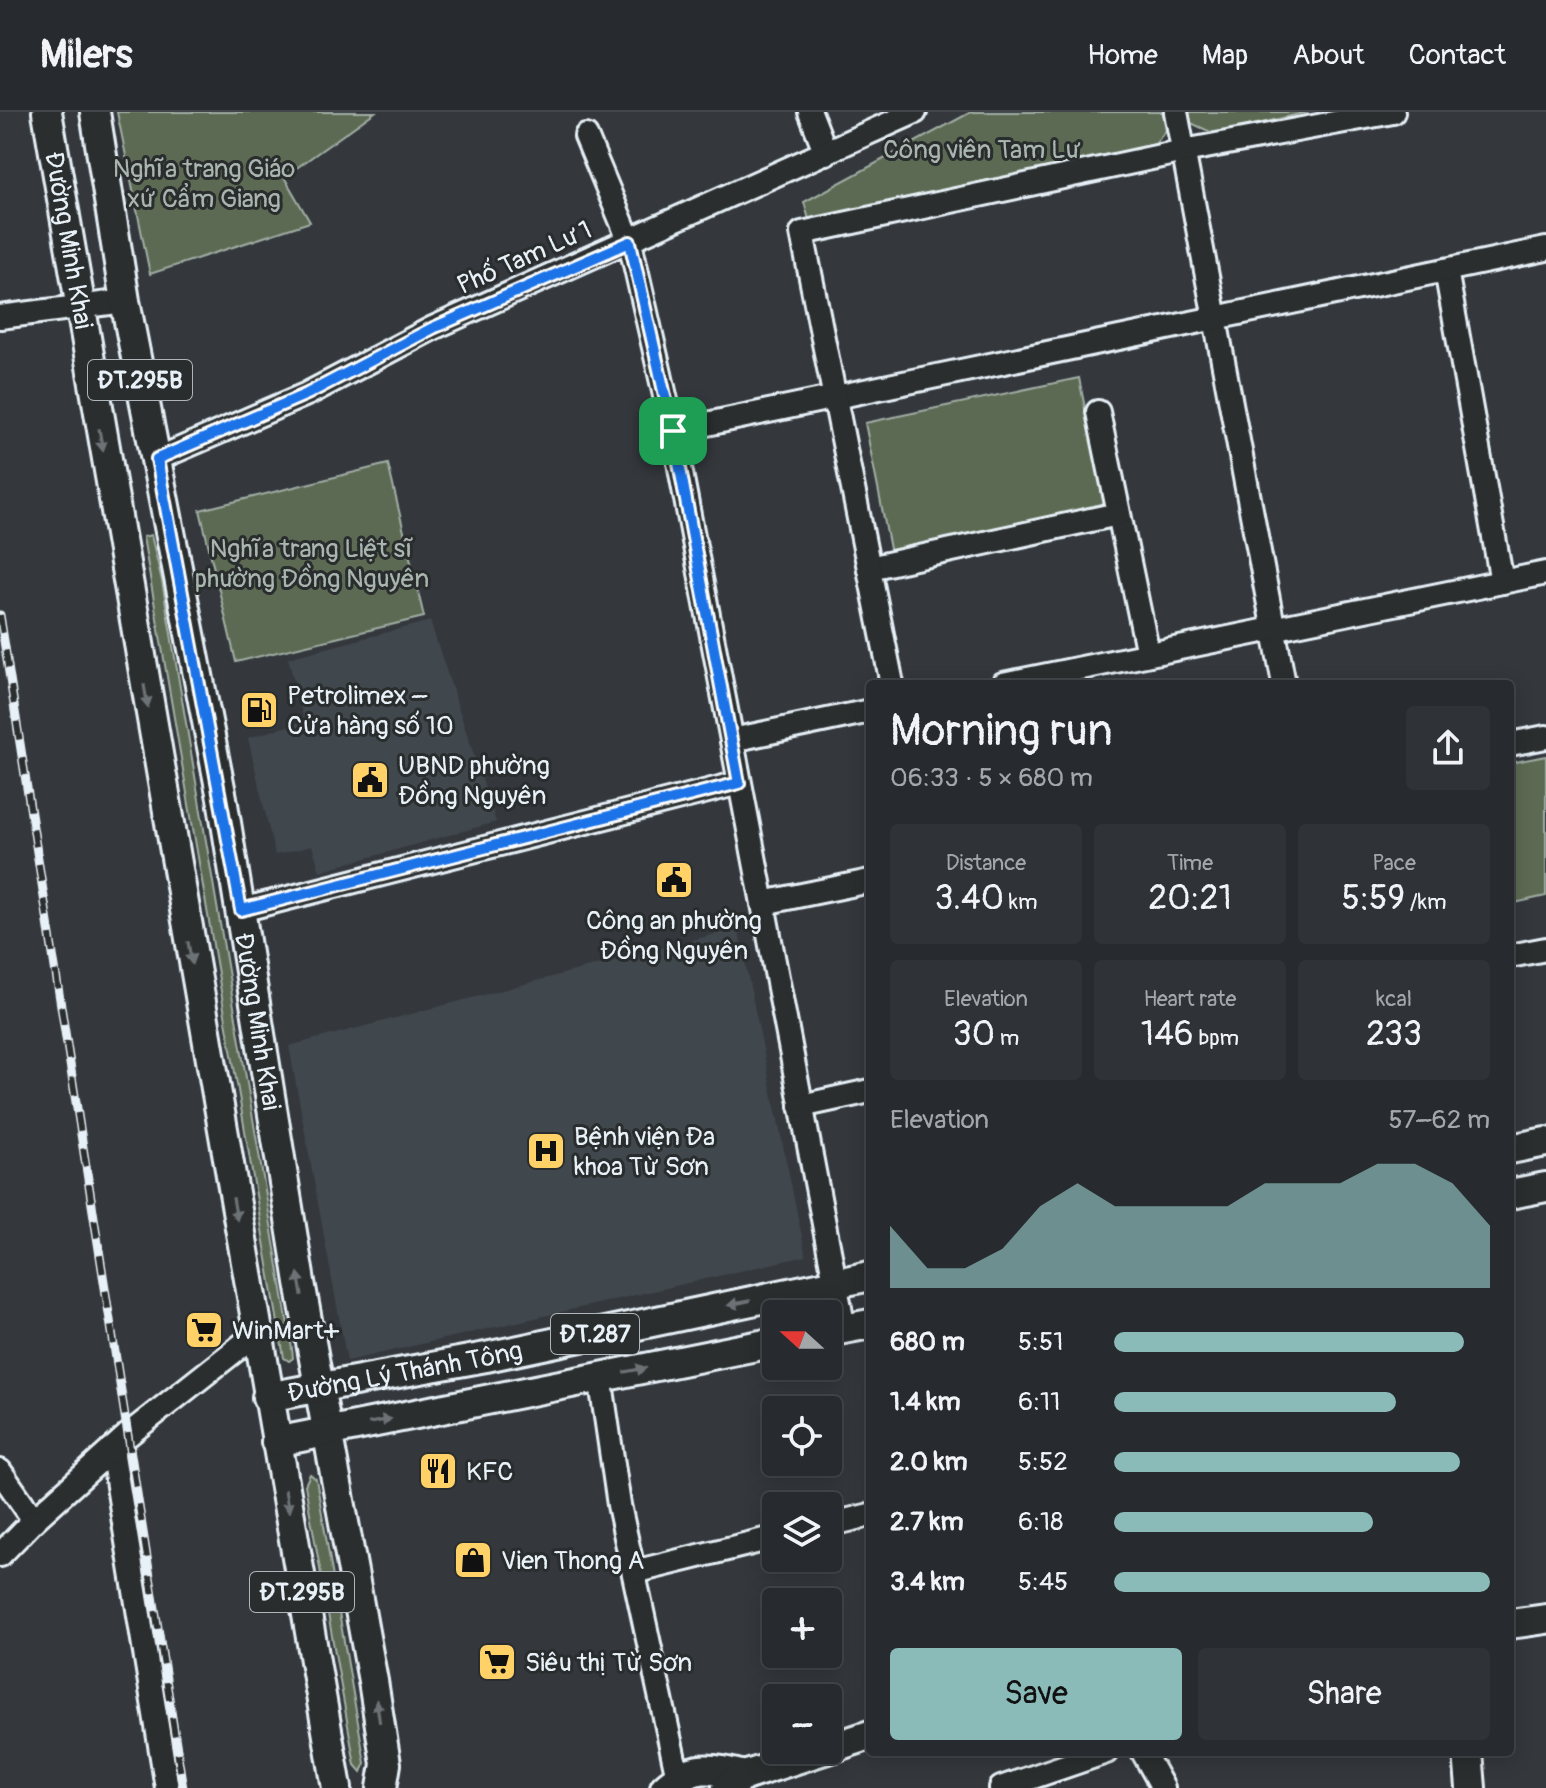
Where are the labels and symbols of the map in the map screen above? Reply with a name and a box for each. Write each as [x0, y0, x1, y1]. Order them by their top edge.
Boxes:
park label: Công viên Tam Lư [883, 134, 1081, 166]
street label: Đường Minh Khai [37, 149, 99, 331]
park label: Nghĩa trang Giáo xứ Cẩm Giang [113, 153, 295, 215]
street label: Phố Tam Lư 1 [452, 214, 597, 302]
road number: ĐT.295B [88, 360, 192, 400]
pin [639, 397, 707, 465]
one-way arrow [96, 428, 108, 453]
park label: Nghĩa trang Liệt sĩ phường Đồng Nguyên [195, 533, 429, 595]
place label: Petrolimex – Cửa hàng số 10 [287, 680, 454, 742]
one-way arrow [140, 684, 152, 709]
fuel station icon: Petrolimex – Cửa hàng số 10 [238, 689, 280, 731]
place label: UBND phường Đồng Nguyên [398, 750, 550, 812]
public building icon: UBND phường Đồng Nguyên [349, 759, 391, 801]
public building icon: Công an phường Đồng Nguyên [653, 859, 695, 901]
place label: Công an phường Đồng Nguyên [586, 905, 762, 967]
street label: Đường Minh Khai [227, 930, 287, 1113]
one-way arrow [185, 940, 197, 965]
place label: Bệnh viện Đa khoa Từ Sơn [574, 1121, 715, 1183]
hospital icon: Bệnh viện Đa khoa Từ Sơn [525, 1130, 567, 1172]
one-way arrow [229, 1197, 241, 1222]
one-way arrow [293, 1271, 306, 1296]
one-way arrow [726, 1298, 751, 1310]
north arrow [762, 1300, 842, 1380]
supermarket icon: WinMart+ [183, 1309, 225, 1351]
road number: ĐT.287 [551, 1314, 639, 1354]
place label: WinMart+ [232, 1315, 340, 1347]
street label: Đường Lý Thánh Tông [285, 1335, 525, 1410]
one-way arrow [622, 1363, 647, 1375]
one-way arrow [367, 1414, 392, 1427]
restaurant icon: KFC [417, 1450, 459, 1492]
place label: KFC [466, 1456, 513, 1488]
one-way arrow [281, 1489, 294, 1514]
shop icon: Vien Thong A [452, 1539, 494, 1581]
place label: Vien Thong A [501, 1545, 645, 1577]
road number: ĐT.295B [250, 1572, 354, 1612]
supermarket icon: Siêu thị Từ Sơn [476, 1641, 518, 1683]
place label: Siêu thị Từ Sơn [525, 1647, 692, 1679]
one-way arrow [371, 1698, 384, 1723]

